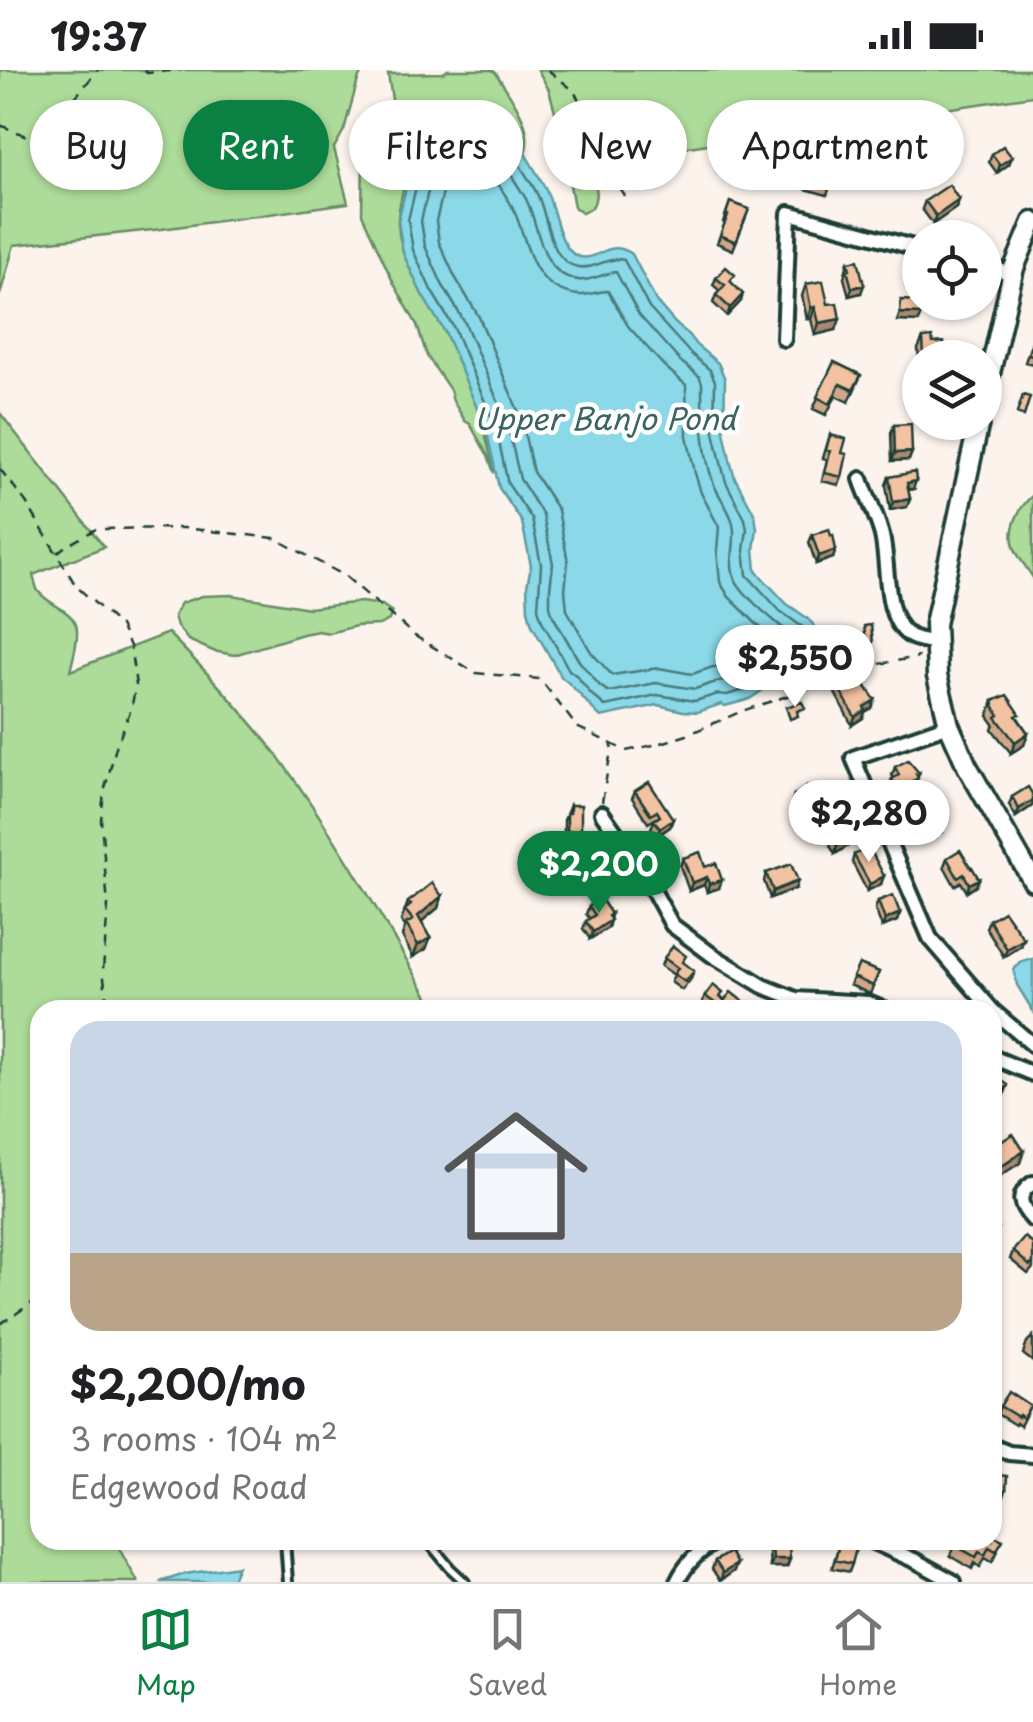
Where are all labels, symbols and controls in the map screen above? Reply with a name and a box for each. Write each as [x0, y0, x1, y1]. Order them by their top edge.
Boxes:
text: 19:37 [50, 7, 146, 64]
chip: Buy [30, 100, 163, 190]
chip: Rent [183, 100, 329, 190]
chip: Filters [349, 100, 523, 190]
chip: New [543, 100, 687, 190]
chip: Apartment [707, 100, 964, 190]
map controls [902, 220, 1002, 440]
button: locate [902, 220, 1002, 320]
button: layers [902, 340, 1002, 440]
water label: Upper Banjo Pond [474, 395, 741, 440]
pin: $2,550 [714, 625, 876, 710]
text: $2,550 [737, 633, 853, 681]
pin: $2,280 [788, 780, 950, 865]
text: $2,280 [811, 788, 927, 836]
pin: $2,200 [518, 831, 680, 916]
text: $2,200 [539, 839, 659, 887]
icon: home [426, 1086, 606, 1266]
text: $2,200/mo [70, 1351, 306, 1414]
text: 3 rooms · 104 m² [70, 1414, 338, 1462]
text: Edgewood Road [70, 1462, 308, 1510]
tab: Map [136, 1602, 196, 1705]
tab: Saved [468, 1602, 547, 1705]
tab: Home [819, 1602, 897, 1705]

